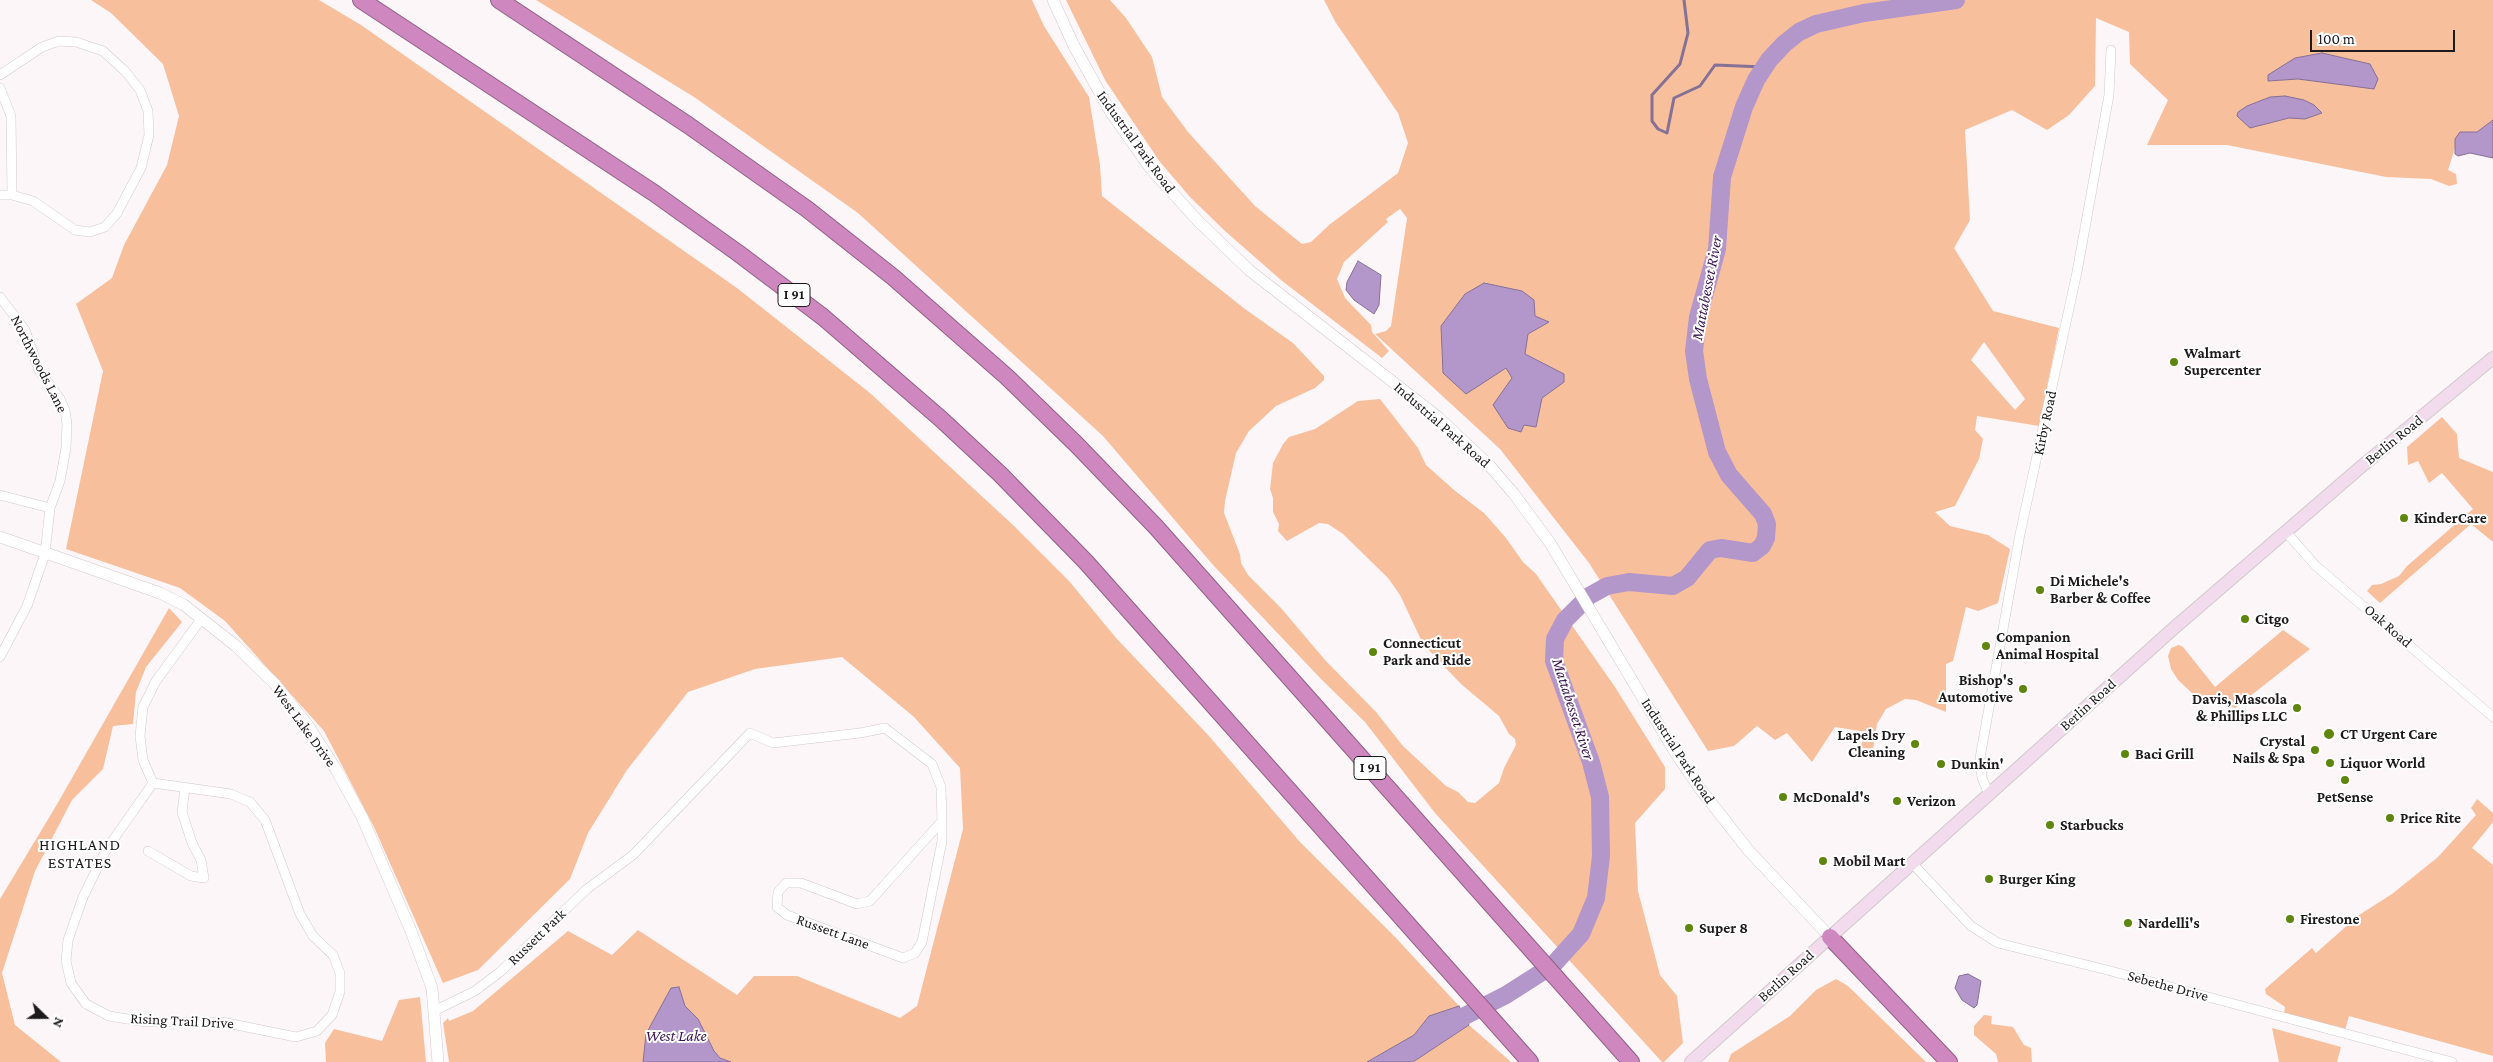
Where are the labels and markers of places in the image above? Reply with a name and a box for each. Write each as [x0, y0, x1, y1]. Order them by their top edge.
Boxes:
place label: Walmart Supercenter [2184, 344, 2261, 379]
marker: Walmart Supercenter [2168, 356, 2180, 368]
place label: KinderCare [2414, 509, 2487, 527]
marker: KinderCare [2398, 512, 2410, 524]
place label: Di Michele's Barber & Coffee [2050, 572, 2151, 607]
marker: Di Michele's Barber & Coffee [2034, 584, 2046, 596]
place label: Citgo [2255, 610, 2289, 628]
marker: Citgo [2239, 613, 2251, 625]
place label: Companion Animal Hospital [1996, 628, 2099, 663]
place label: Connecticut Park and Ride [1383, 634, 1471, 669]
marker: Companion Animal Hospital [1980, 640, 1992, 652]
marker: Connecticut Park and Ride [1367, 646, 1379, 658]
place label: Bishop's Automotive [1938, 671, 2013, 706]
marker: Bishop's Automotive [2017, 683, 2029, 695]
place label: Davis, Mascola & Phillips LLC [2192, 690, 2287, 725]
marker: Davis, Mascola & Phillips LLC [2291, 702, 2303, 714]
place label: CT Urgent Care [2340, 725, 2437, 743]
place label: Lapels Dry Cleaning [1837, 726, 1905, 761]
marker: CT Urgent Care [2322, 727, 2336, 741]
place label: Crystal Nails & Spa [2233, 732, 2305, 767]
marker: Lapels Dry Cleaning [1909, 738, 1921, 750]
marker: Crystal Nails & Spa [2309, 744, 2321, 756]
place label: Baci Grill [2135, 745, 2194, 763]
marker: Baci Grill [2119, 748, 2131, 760]
place label: Liquor World [2340, 754, 2425, 772]
place label: Dunkin' [1951, 755, 2004, 773]
marker: Liquor World [2324, 757, 2336, 769]
marker: Dunkin' [1935, 758, 1947, 770]
marker: PetSense [2339, 774, 2351, 786]
place label: McDonald's [1793, 788, 1870, 806]
place label: PetSense [2317, 788, 2373, 806]
marker: McDonald's [1777, 791, 1789, 803]
place label: Verizon [1907, 792, 1956, 810]
marker: Verizon [1891, 795, 1903, 807]
place label: Price Rite [2400, 809, 2461, 827]
marker: Price Rite [2384, 812, 2396, 824]
place label: Starbucks [2060, 816, 2124, 834]
marker: Starbucks [2044, 819, 2056, 831]
place label: Mobil Mart [1833, 852, 1905, 870]
marker: Mobil Mart [1817, 855, 1829, 867]
place label: Burger King [1999, 870, 2076, 888]
marker: Burger King [1983, 873, 1995, 885]
place label: Firestone [2300, 910, 2359, 928]
marker: Firestone [2284, 913, 2296, 925]
place label: Nardelli's [2138, 914, 2200, 932]
marker: Nardelli's [2122, 917, 2134, 929]
place label: Super 8 [1699, 919, 1748, 937]
marker: Super 8 [1683, 922, 1695, 934]

